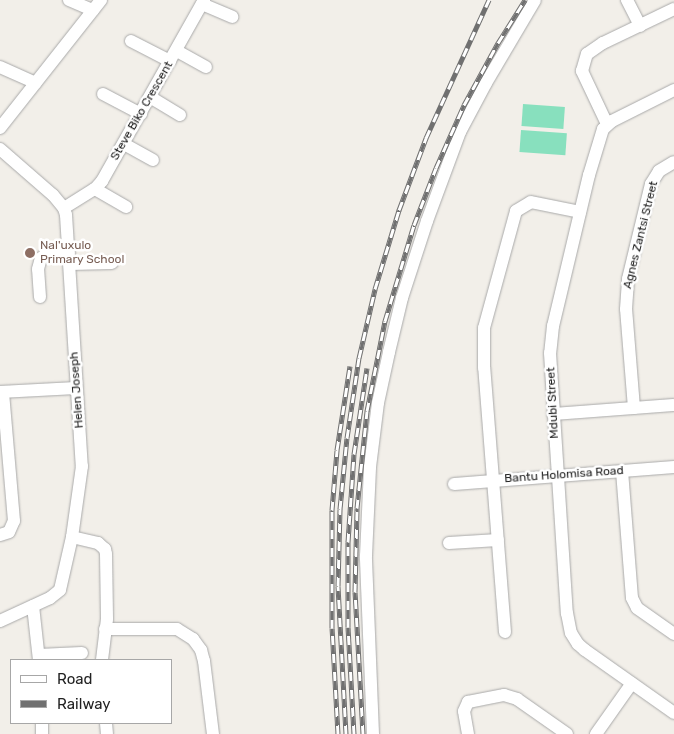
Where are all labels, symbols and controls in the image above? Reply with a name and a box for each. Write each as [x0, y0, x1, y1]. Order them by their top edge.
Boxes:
street label: Steve Biko Crescent [108, 59, 176, 163]
street label: Agnes Zantsi Street [621, 180, 661, 290]
place label: Nal'uxulo Primary School [40, 239, 125, 267]
marker: Nal'uxulo Primary School [24, 247, 36, 259]
street label: Helen Joseph [67, 351, 87, 429]
street label: Mdubi Street [544, 367, 562, 439]
street label: Bantu Holomisa Road [504, 464, 624, 486]
legend [10, 659, 172, 724]
text: Road [57, 670, 93, 688]
text: Railway [57, 695, 111, 713]

